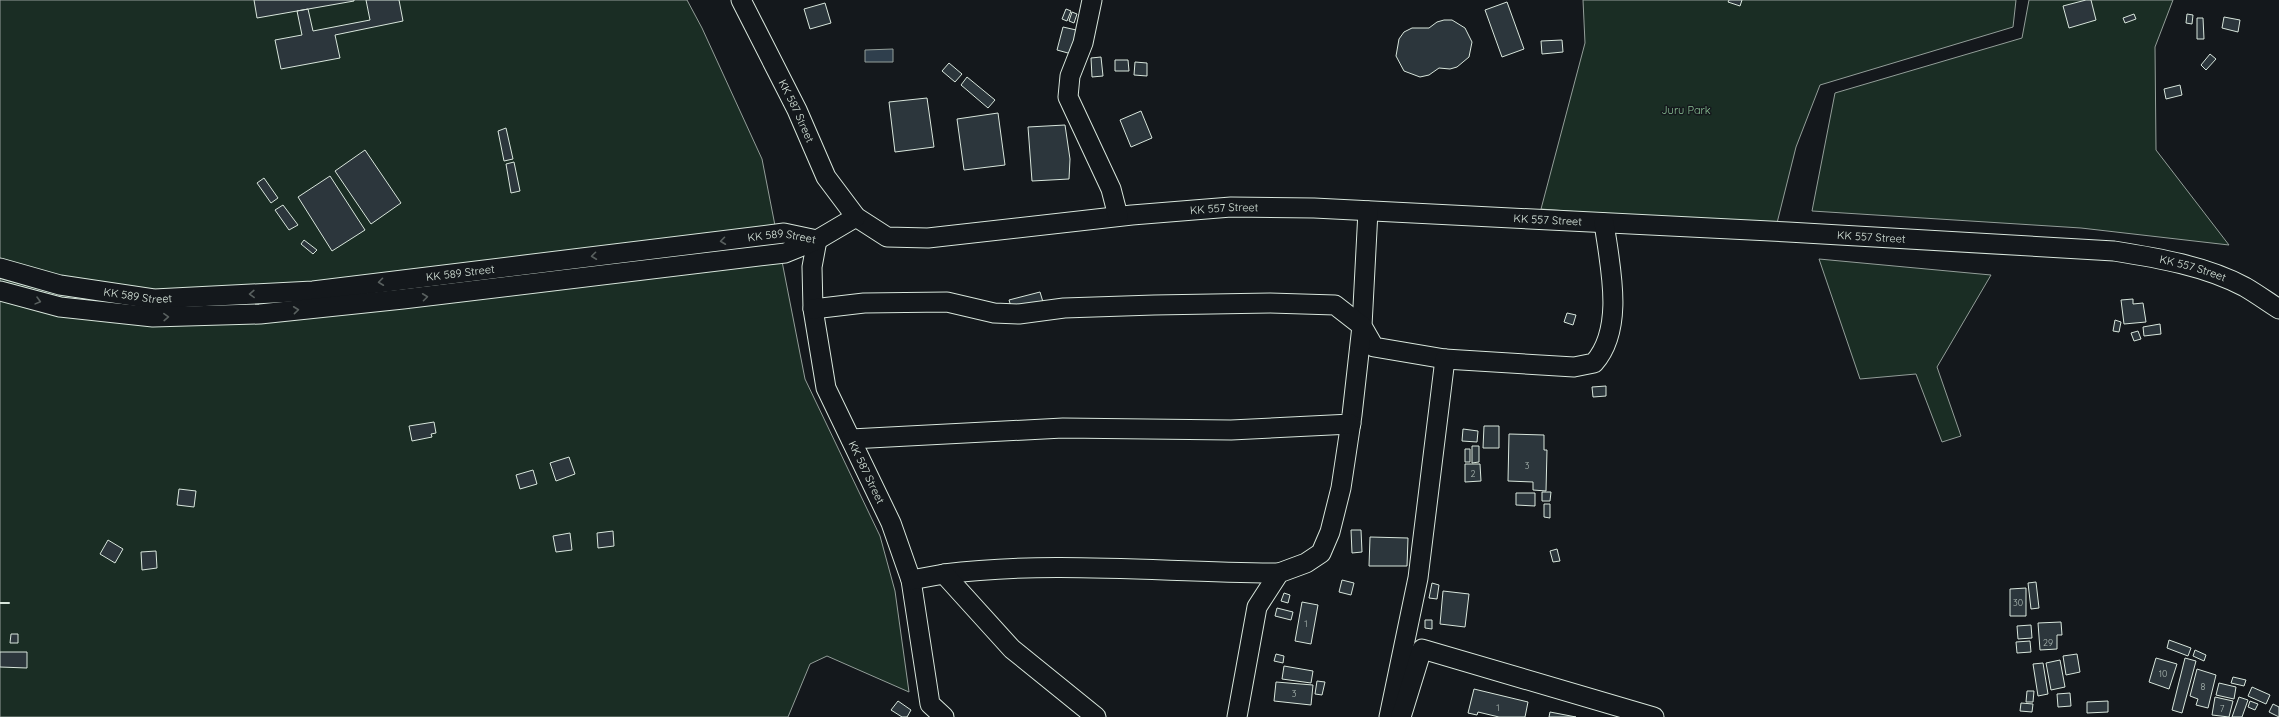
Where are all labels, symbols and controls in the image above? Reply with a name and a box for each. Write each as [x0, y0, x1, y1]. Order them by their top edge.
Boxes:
street label: KK 587 Street [776, 77, 817, 145]
park label: Juru Park [1661, 103, 1711, 117]
street label: KK 557 Street [1189, 200, 1259, 217]
street label: KK 557 Street [1513, 211, 1583, 229]
street label: KK 589 Street [747, 226, 817, 247]
street label: KK 557 Street [1837, 228, 1906, 246]
one-way arrow [720, 236, 726, 245]
one-way arrow [591, 252, 597, 261]
street label: KK 557 Street [2158, 252, 2229, 285]
street label: KK 589 Street [425, 262, 496, 284]
one-way arrow [378, 277, 384, 286]
street label: KK 589 Street [103, 285, 173, 306]
one-way arrow [249, 290, 255, 298]
one-way arrow [422, 292, 429, 301]
one-way arrow [34, 296, 41, 305]
one-way arrow [293, 306, 299, 315]
one-way arrow [163, 312, 169, 321]
street label: KK 587 Street [845, 438, 888, 506]
house number: 3 [1525, 460, 1530, 471]
house number: 2 [1471, 468, 1476, 479]
house number: 30 [2013, 597, 2023, 608]
house number: 1 [1304, 618, 1308, 629]
house number: 29 [2043, 637, 2053, 648]
house number: 10 [2159, 668, 2167, 679]
house number: 8 [2201, 681, 2206, 692]
house number: 3 [1292, 688, 1297, 699]
house number: 1 [1496, 702, 1500, 713]
house number: 7 [2220, 703, 2225, 714]

